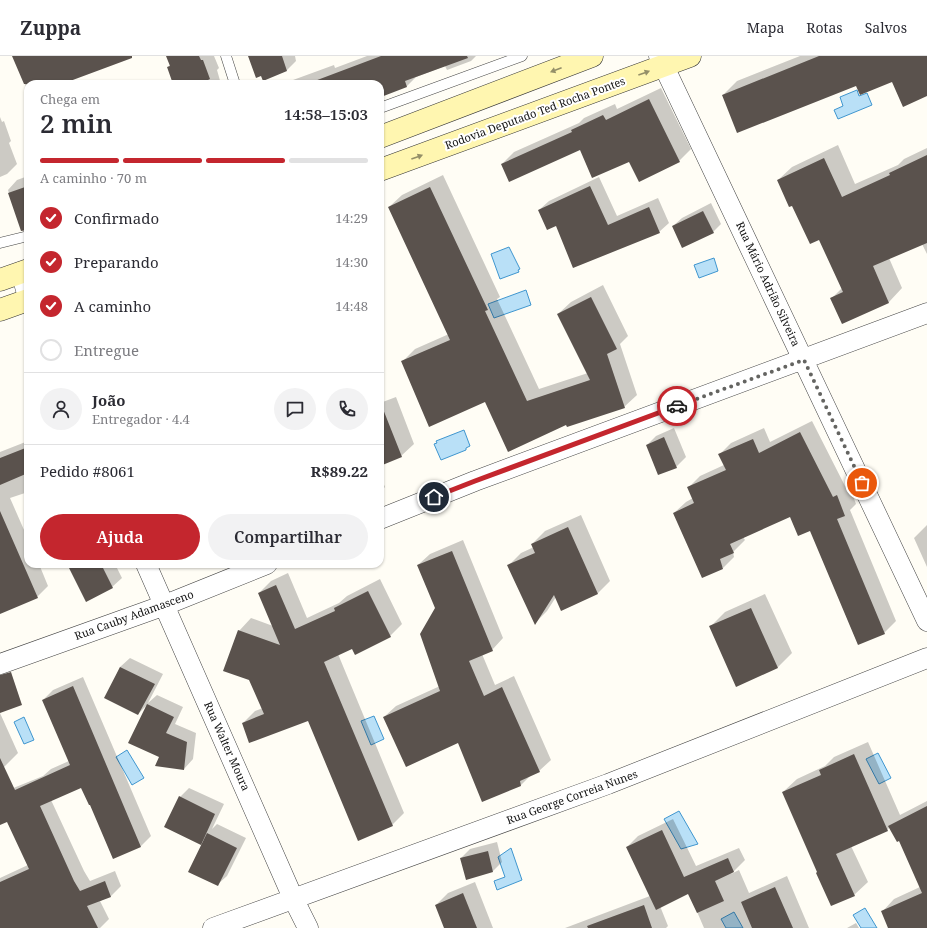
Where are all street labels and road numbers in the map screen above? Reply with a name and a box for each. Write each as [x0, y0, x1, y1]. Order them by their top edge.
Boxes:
street label: Rodovia Deputado Ted Rocha Pontes [443, 73, 627, 152]
street label: Rua Mário Adrião Silveira [733, 219, 804, 349]
street label: Rua Cauby Adamasceno [72, 586, 195, 643]
street label: Rua Walter Moura [201, 699, 254, 793]
street label: Rua George Correia Nunes [504, 766, 639, 827]

